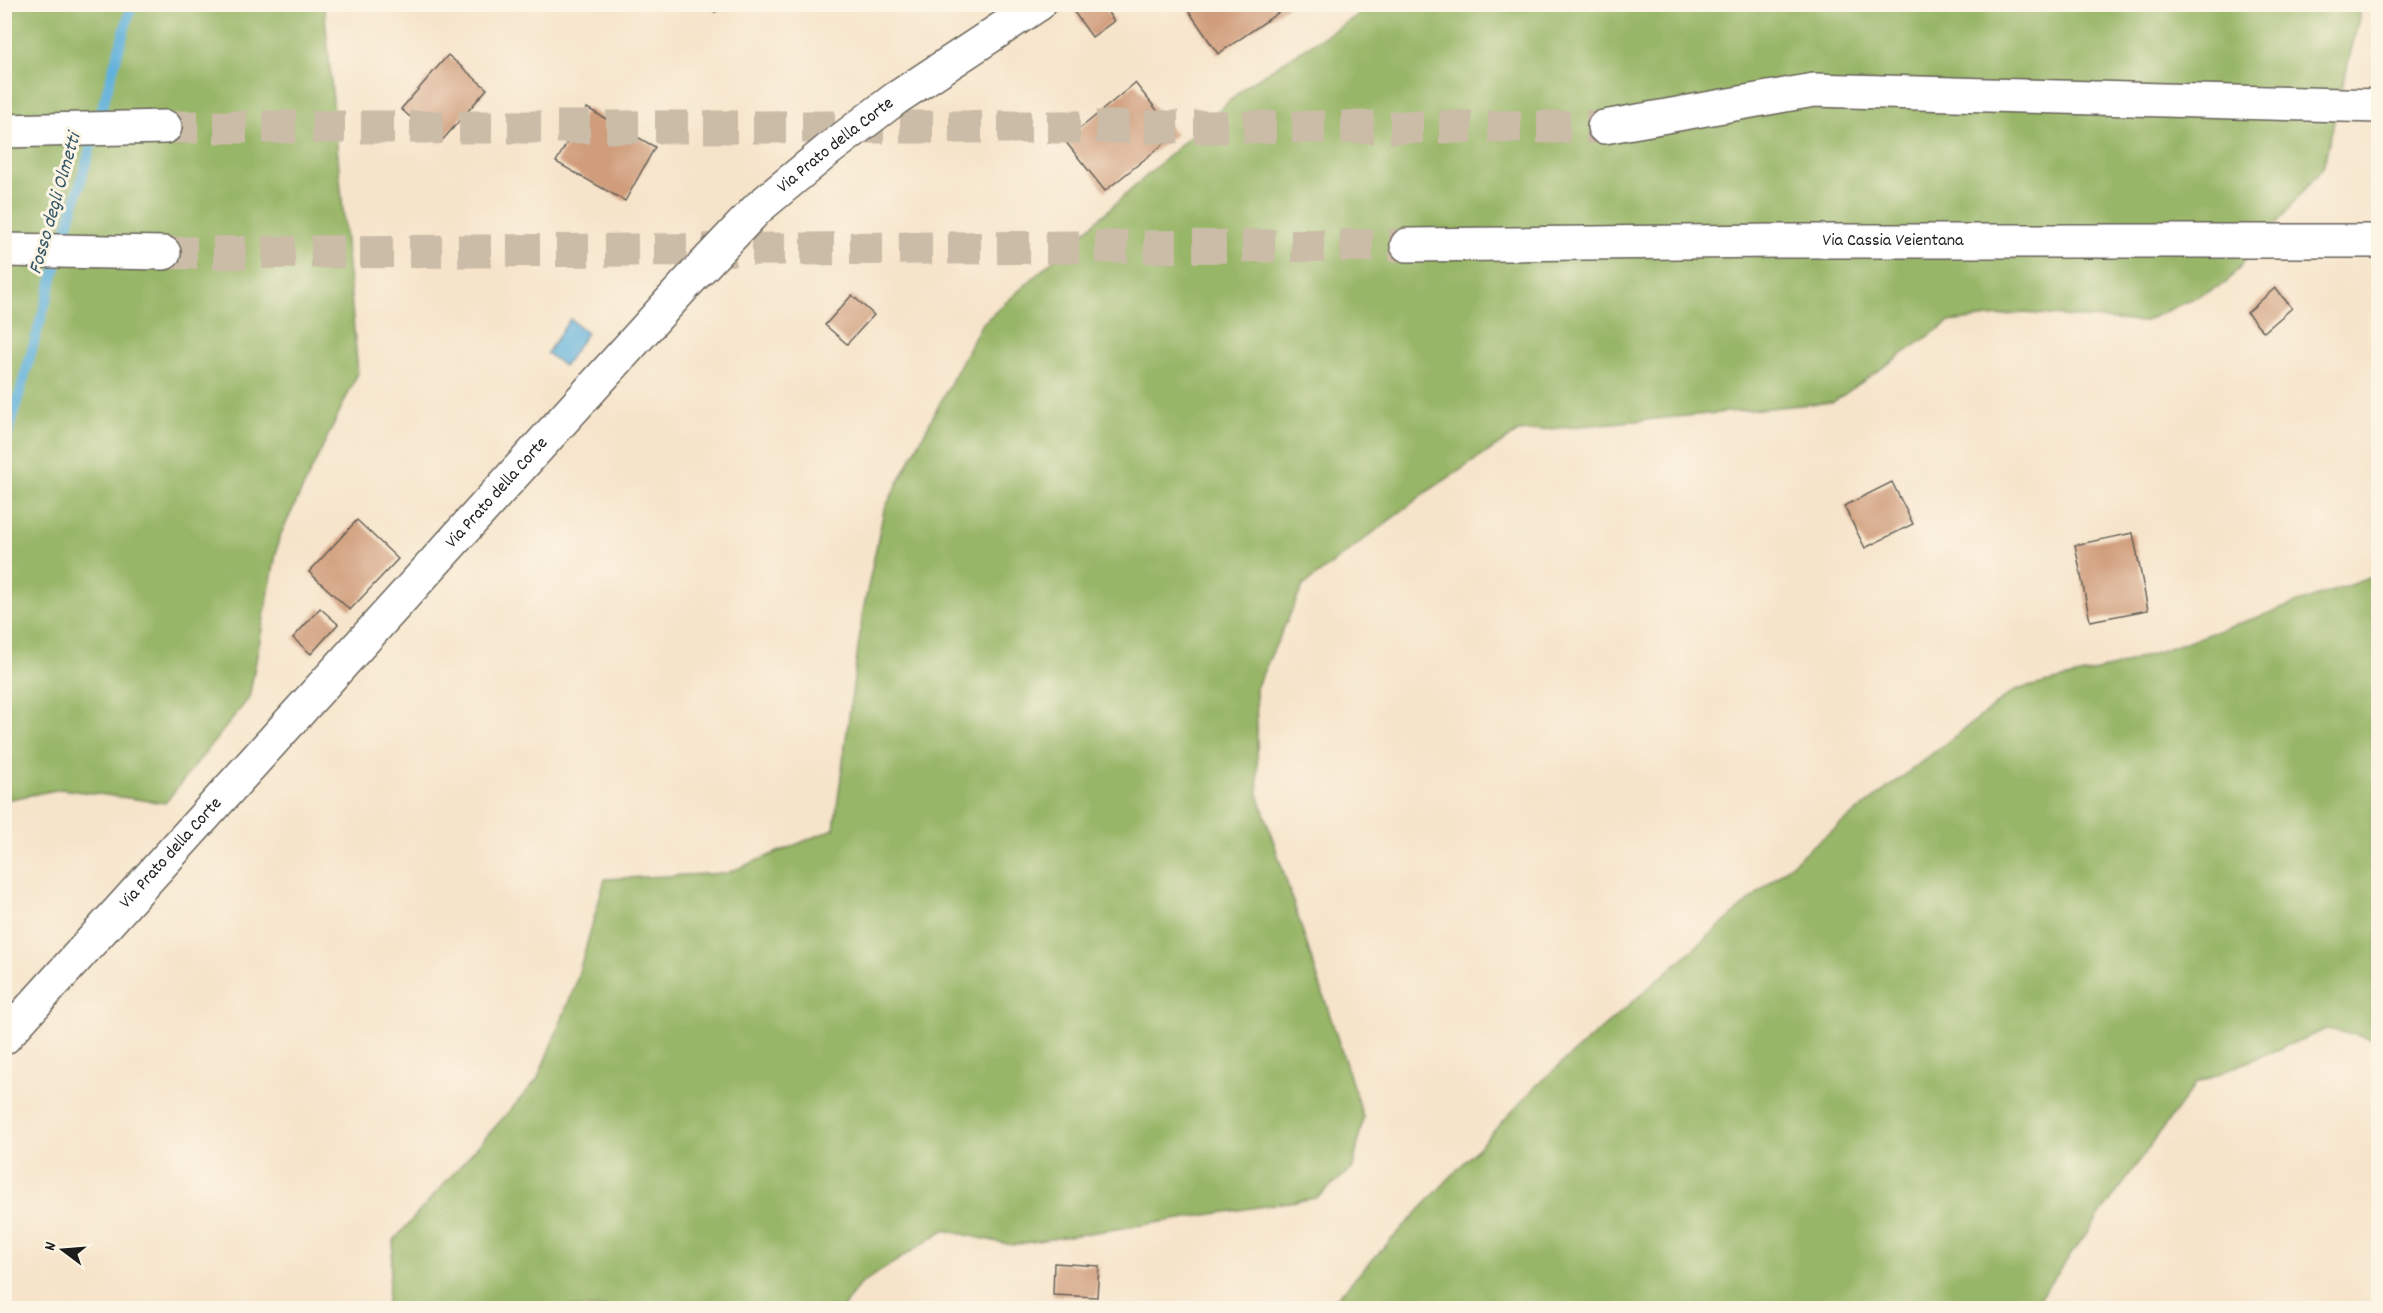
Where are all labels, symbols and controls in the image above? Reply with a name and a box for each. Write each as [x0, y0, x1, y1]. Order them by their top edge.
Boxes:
street label: Via Prato della Corte [772, 92, 899, 199]
water label: Fosso degli Olmetti [23, 127, 90, 278]
street label: Via Cassia Veientana [1822, 229, 1964, 254]
street label: Via Prato della Corte [440, 432, 554, 554]
street label: Via Prato della Corte [114, 792, 228, 915]
north arrow [33, 1220, 93, 1280]
text: N [39, 1239, 63, 1254]

